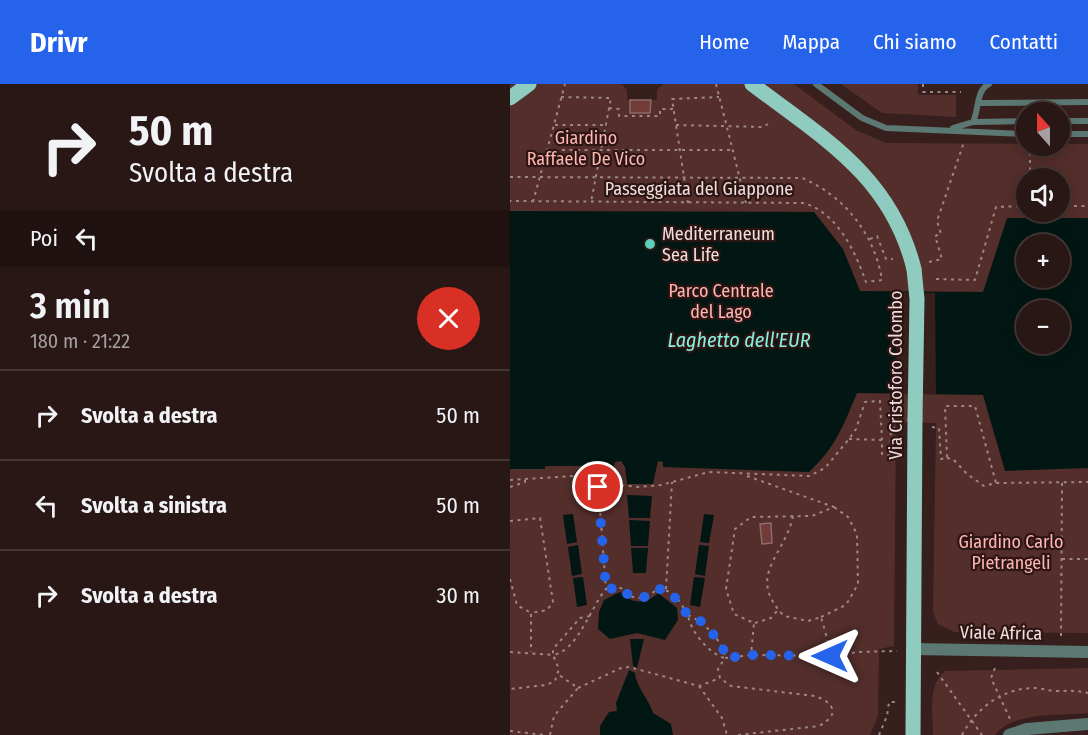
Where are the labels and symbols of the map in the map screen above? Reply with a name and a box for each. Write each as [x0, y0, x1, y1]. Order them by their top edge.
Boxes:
north arrow [1016, 102, 1070, 156]
park label: Giardino Raffaele De Vico [527, 127, 645, 170]
street label: Passeggiata del Giappone [605, 178, 793, 200]
place label: Mediterraneum Sea Life [662, 223, 775, 266]
marker: Mediterraneum Sea Life [643, 237, 657, 251]
park label: Parco Centrale del Lago [668, 280, 774, 323]
street label: Via Cristoforo Colombo [885, 291, 907, 459]
water label: Laghetto dell'EUR [667, 328, 811, 352]
pin [572, 461, 623, 512]
park label: Giardino Carlo Pietrangeli [958, 531, 1064, 574]
street label: Viale Africa [960, 621, 1042, 645]
position arrow [798, 624, 862, 688]

